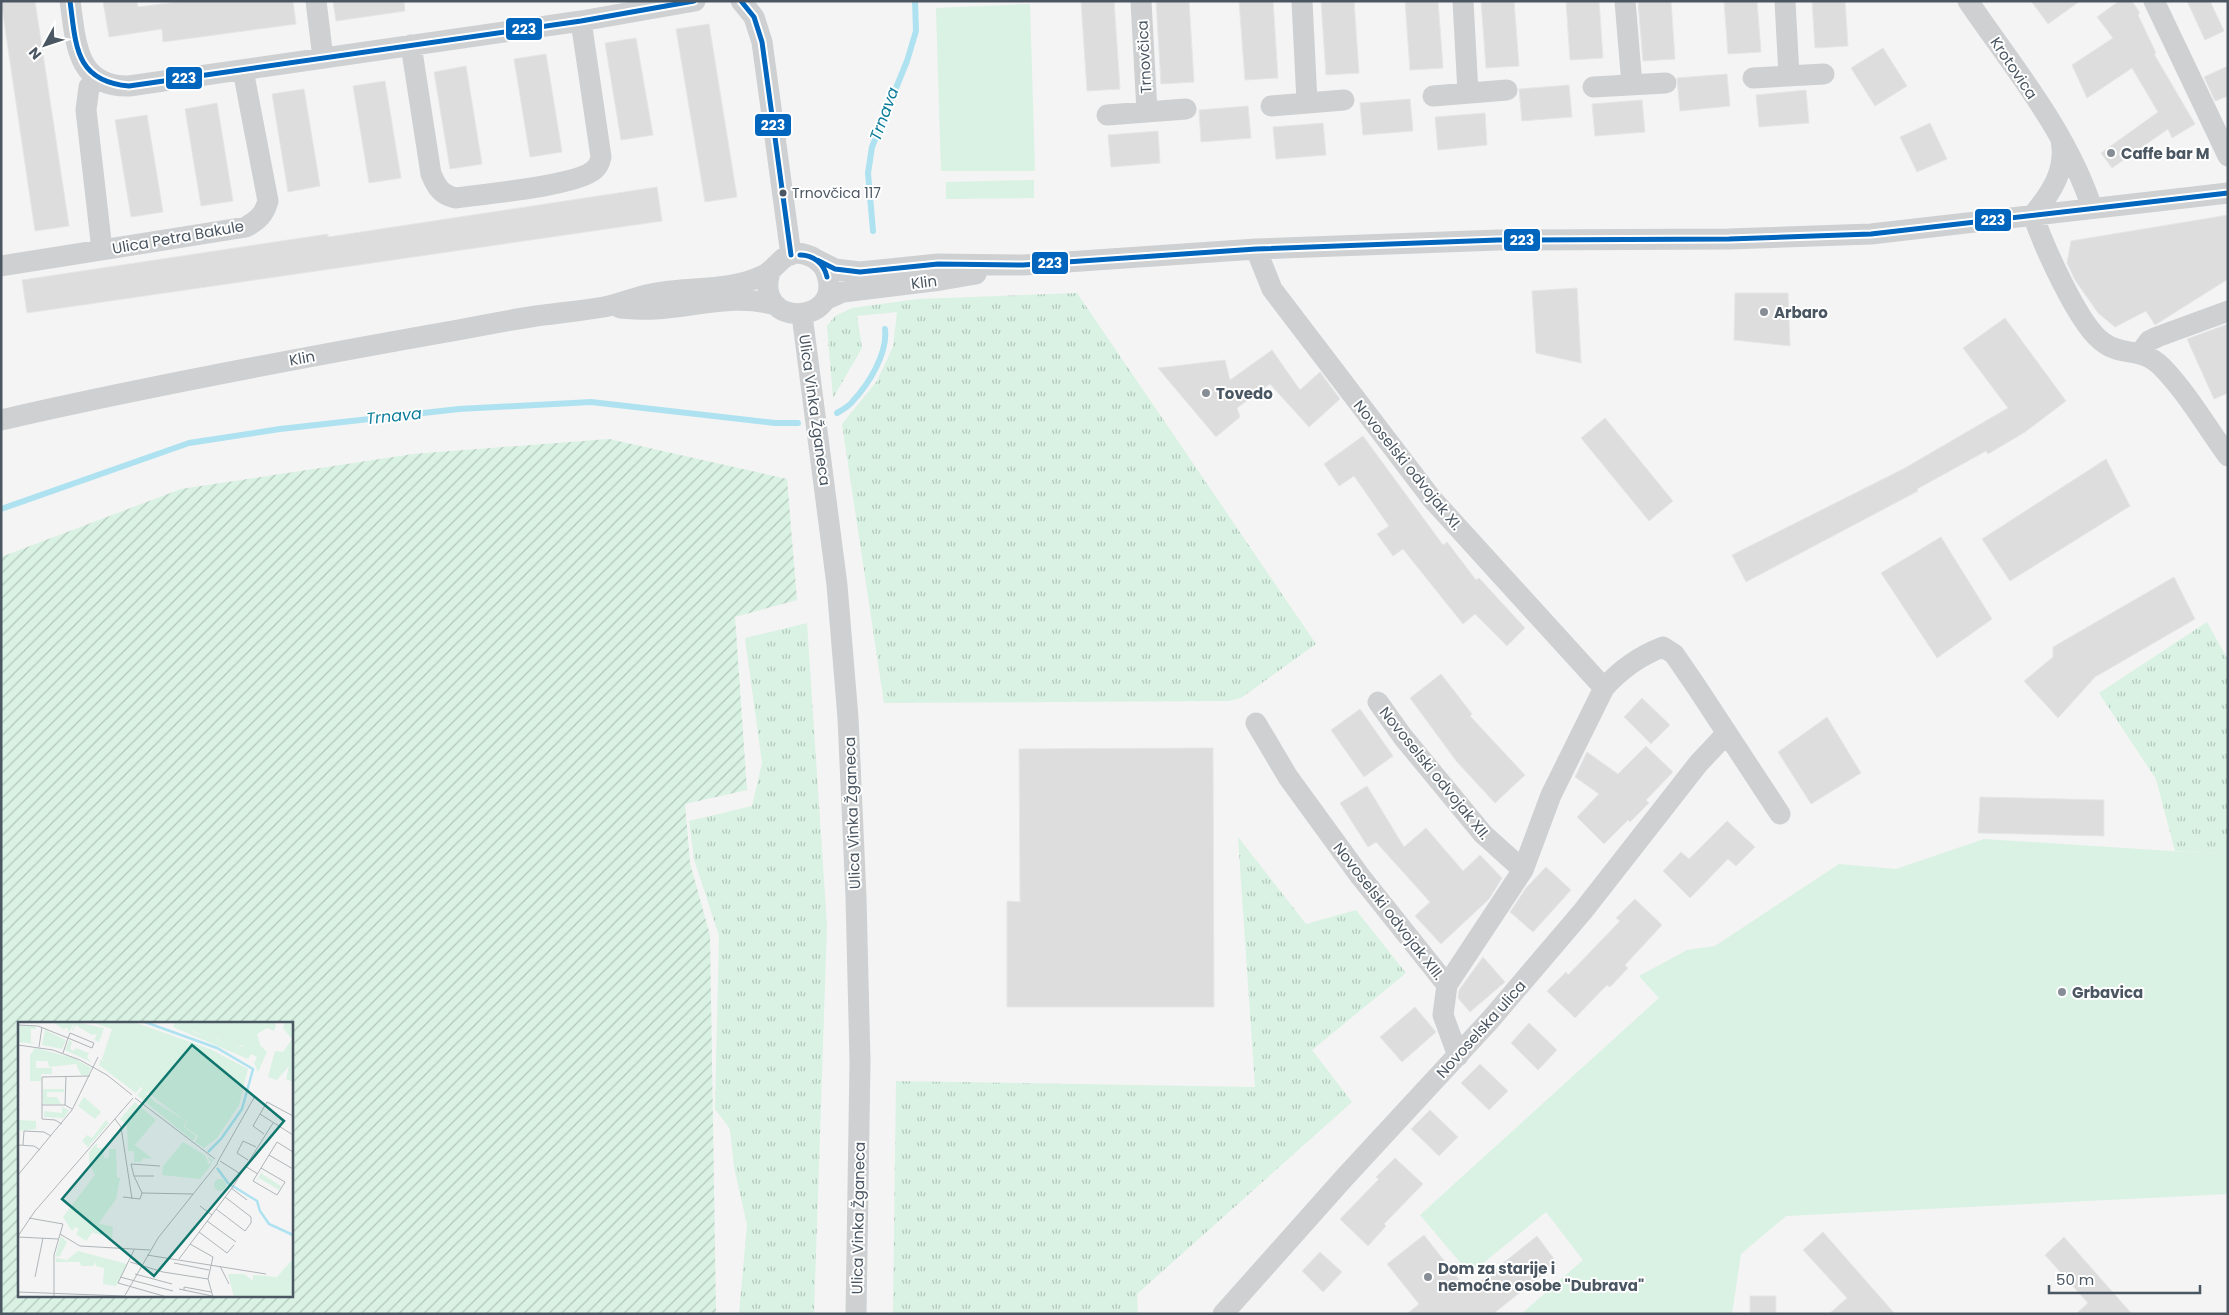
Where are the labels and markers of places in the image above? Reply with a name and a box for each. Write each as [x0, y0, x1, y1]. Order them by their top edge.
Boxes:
place label: Caffe bar M [2121, 143, 2210, 164]
marker: Caffe bar M [2105, 147, 2117, 159]
place label: Trnovčica 117 [792, 183, 881, 203]
marker: Trnovčica 117 [778, 188, 788, 198]
place label: Arbaro [1774, 302, 1828, 323]
marker: Arbaro [1758, 306, 1770, 318]
place label: Tovedo [1216, 383, 1273, 404]
marker: Tovedo [1200, 387, 1212, 399]
place label: Grbavica [2072, 982, 2143, 1003]
marker: Grbavica [2056, 986, 2068, 998]
place label: Dom za starije i nemoćne osobe "Dubrava" [1438, 1258, 1644, 1296]
marker: Dom za starije i nemoćne osobe "Dubrava" [1422, 1271, 1434, 1283]

